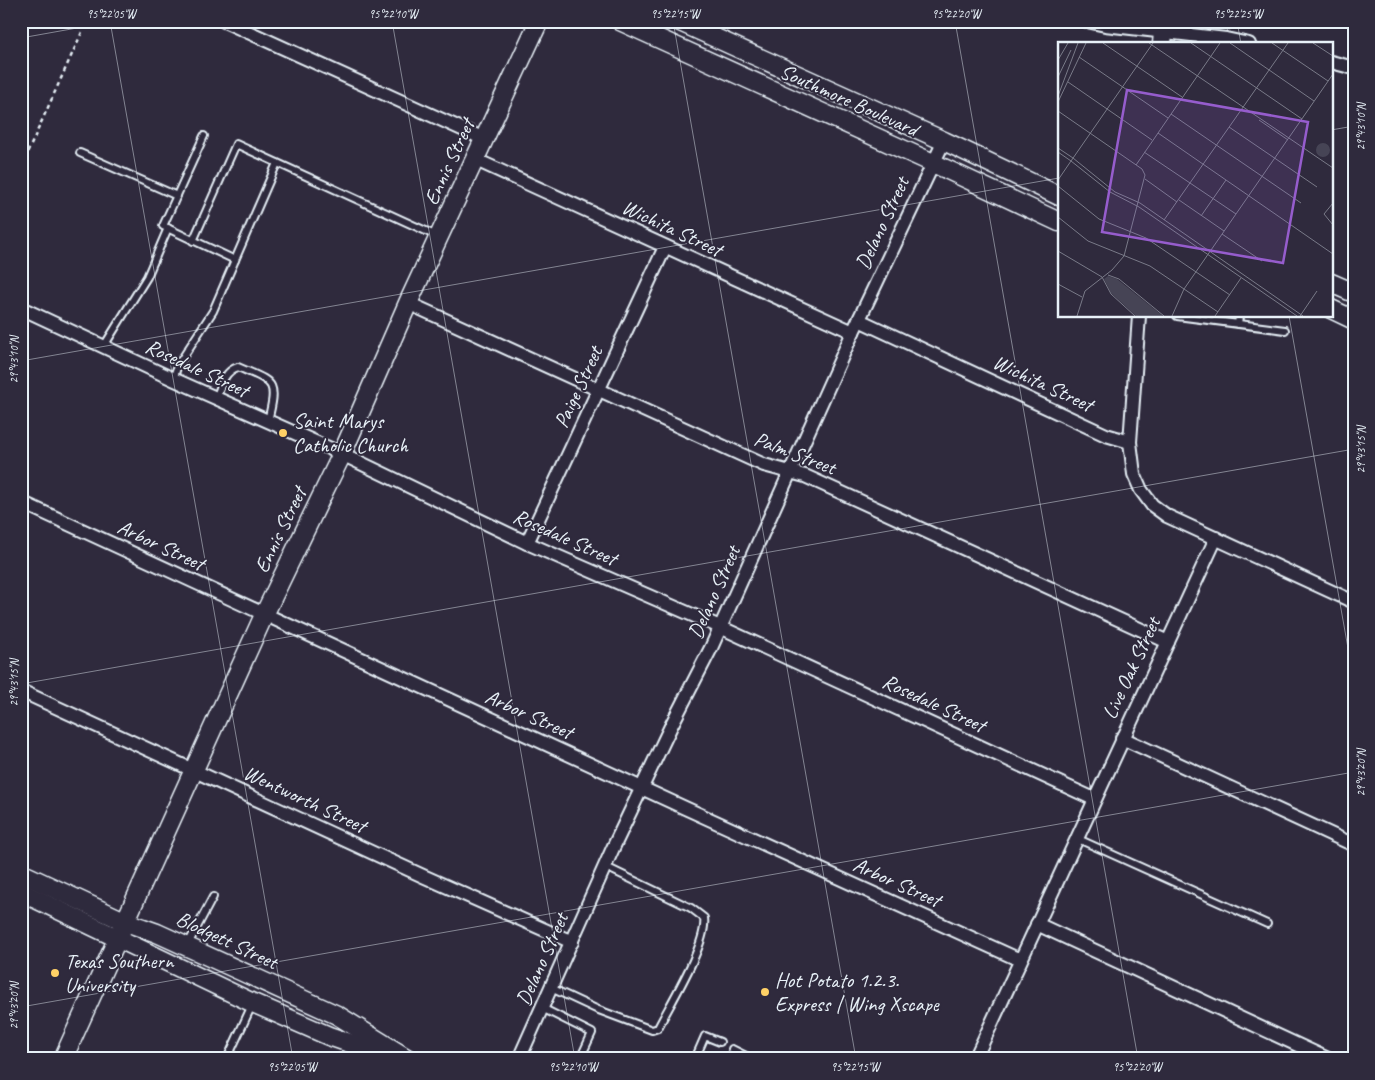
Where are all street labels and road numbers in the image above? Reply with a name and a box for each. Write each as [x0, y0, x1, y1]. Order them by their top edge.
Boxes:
street label: Southmore Boulevard [776, 58, 925, 143]
street label: Ennis Street [418, 112, 481, 209]
street label: Delano Street [849, 171, 915, 273]
street label: Wichita Street [618, 194, 729, 264]
street label: Rosedale Street [141, 333, 255, 404]
street label: Paige Street [548, 340, 609, 432]
street label: Wichita Street [989, 349, 1100, 419]
street label: Palm Street [751, 426, 841, 481]
street label: Ennis Street [248, 480, 313, 577]
street label: Rosedale Street [509, 503, 624, 573]
street label: Arbor Street [113, 514, 211, 578]
street label: Delano Street [682, 540, 747, 642]
street label: Live Oak Street [1096, 611, 1167, 723]
street label: Rosedale Street [878, 668, 992, 739]
street label: Arbor Street [481, 683, 579, 746]
street label: Wentworth Street [240, 759, 373, 840]
street label: Arbor Street [849, 851, 947, 914]
street label: Blodgett Street [172, 905, 284, 976]
street label: Delano Street [510, 907, 575, 1009]

